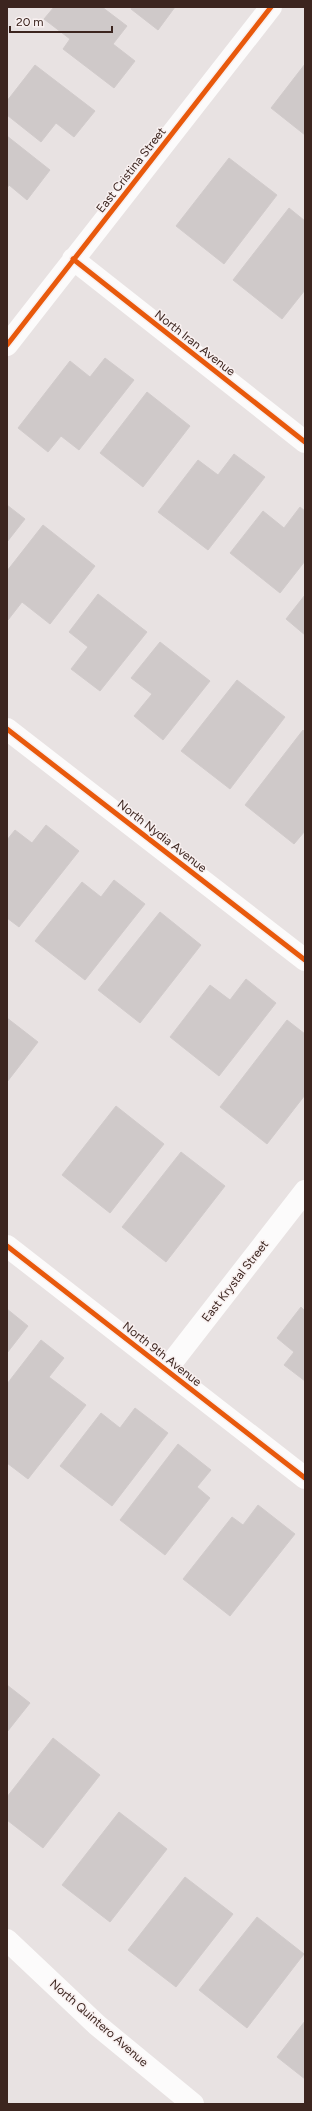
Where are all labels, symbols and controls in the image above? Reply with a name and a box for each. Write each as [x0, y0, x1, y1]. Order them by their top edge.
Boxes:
scale bar [10, 8, 112, 34]
text: 20 m [16, 15, 44, 29]
street label: East Cristina Street [93, 124, 169, 215]
street label: North Iran Avenue [152, 307, 238, 379]
street label: North Nydia Avenue [115, 797, 210, 875]
street label: East Krystal Street [199, 1237, 271, 1324]
street label: North 9th Avenue [120, 1319, 205, 1389]
street label: North Quintero Avenue [47, 1976, 151, 2070]

